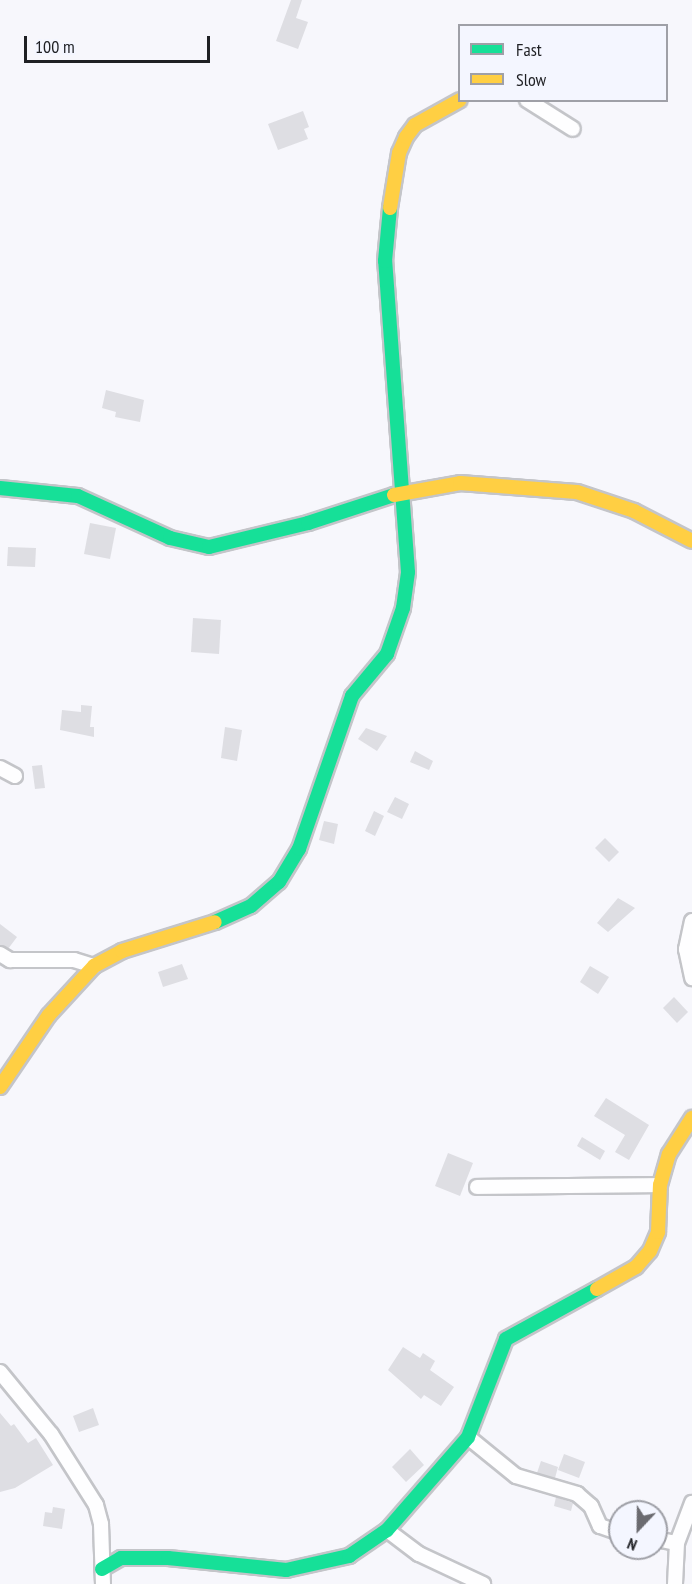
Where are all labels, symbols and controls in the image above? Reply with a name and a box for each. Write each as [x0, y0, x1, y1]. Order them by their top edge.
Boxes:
scale bar [27, 24, 213, 62]
legend [458, 24, 668, 102]
text: 100 m [35, 35, 75, 58]
text: Fast [516, 38, 542, 61]
text: Slow [516, 68, 546, 91]
north arrow [608, 1500, 668, 1560]
text: N [624, 1534, 640, 1556]

